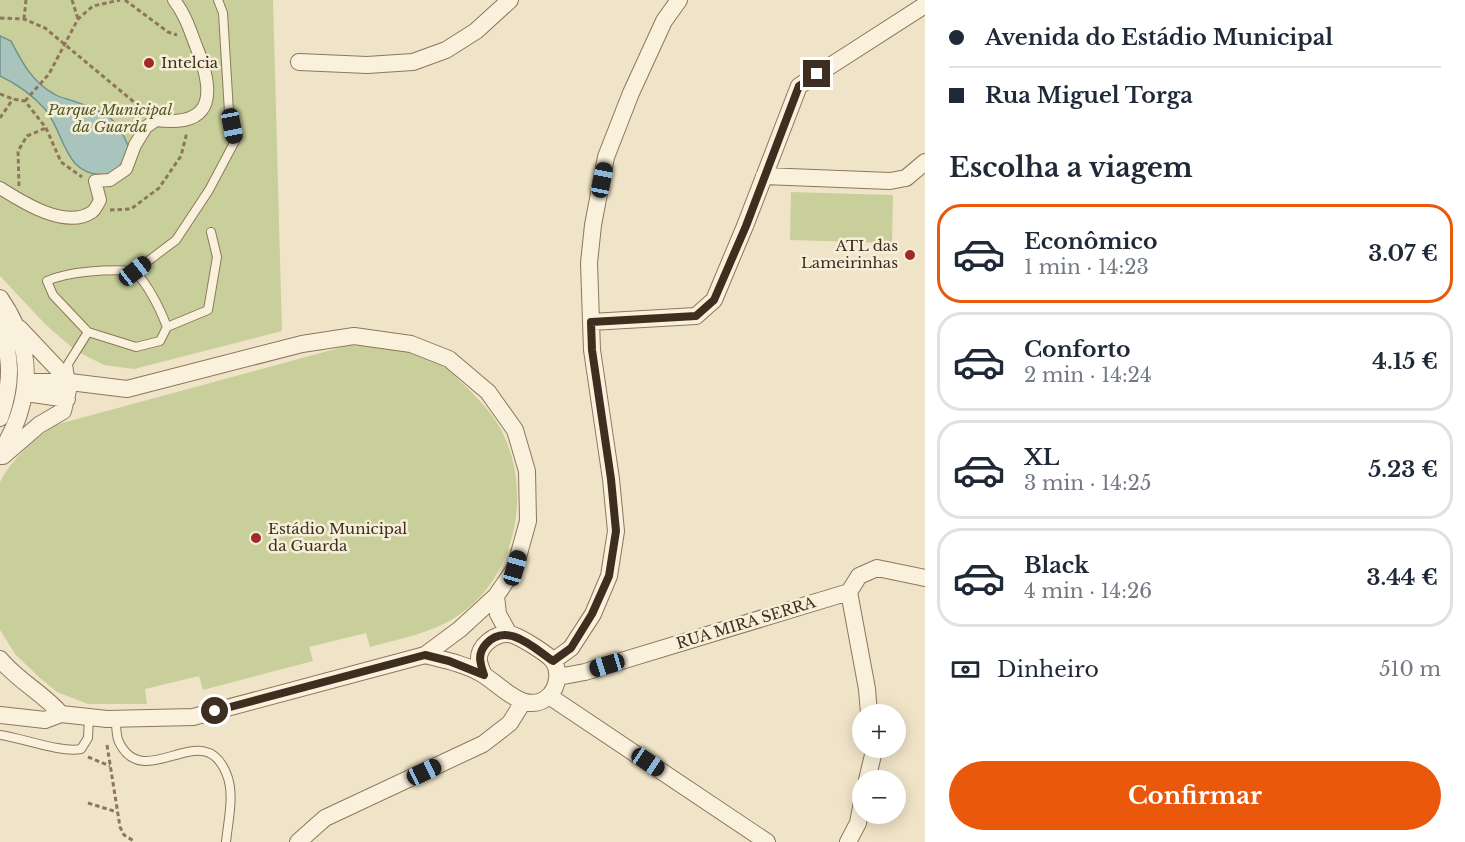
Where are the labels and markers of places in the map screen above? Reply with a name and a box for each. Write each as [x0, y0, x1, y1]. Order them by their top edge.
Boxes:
place label: Intelcia [161, 53, 219, 72]
marker: Intelcia [142, 56, 156, 70]
place label: ATL das Lameirinhas [801, 236, 898, 272]
marker: ATL das Lameirinhas [903, 248, 917, 262]
place label: Estádio Municipal da Guarda [268, 519, 407, 555]
marker: Estádio Municipal da Guarda [249, 531, 263, 545]

